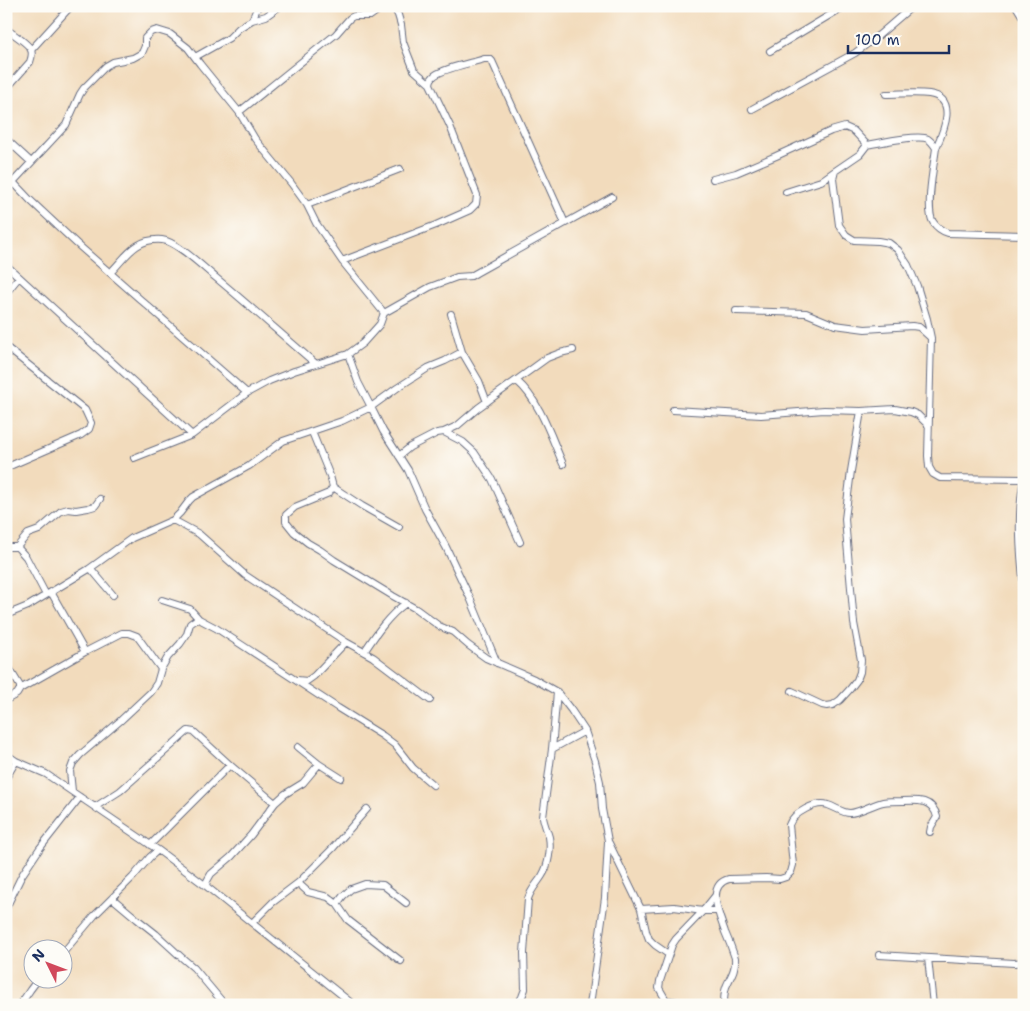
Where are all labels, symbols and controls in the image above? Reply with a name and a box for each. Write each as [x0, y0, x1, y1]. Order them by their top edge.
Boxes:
scale bar [848, 22, 949, 54]
text: 100 m [855, 30, 900, 50]
north arrow [22, 938, 72, 988]
text: N [28, 945, 49, 965]

